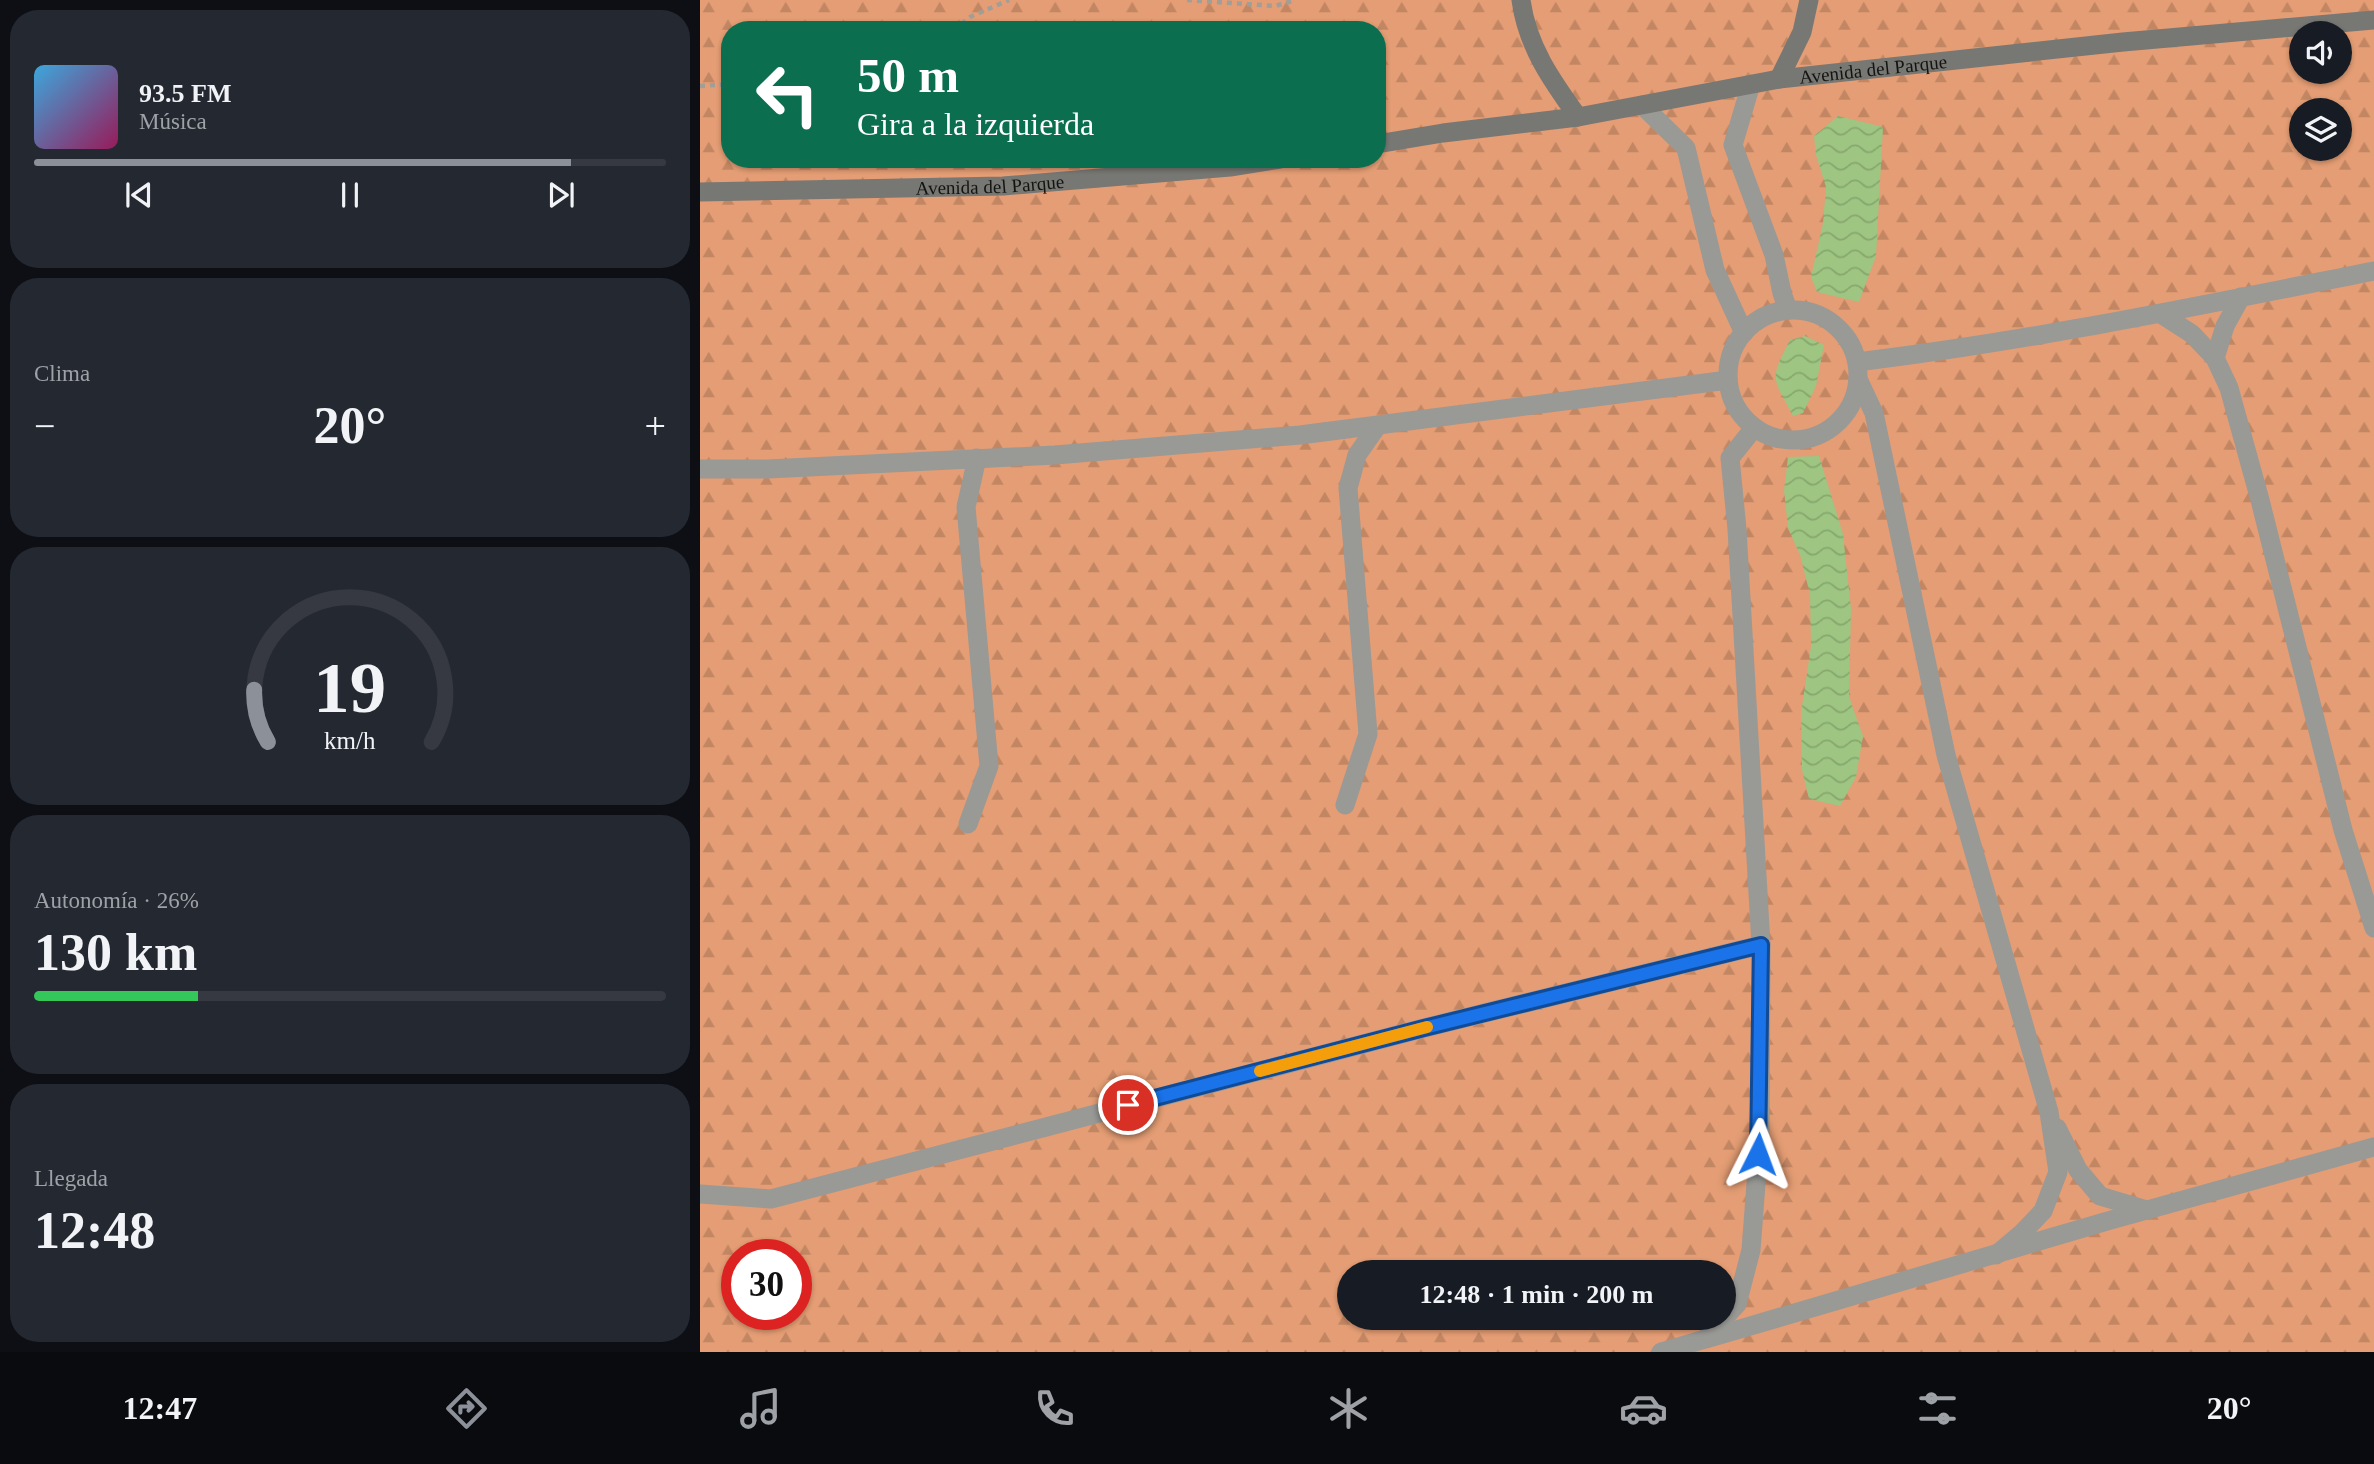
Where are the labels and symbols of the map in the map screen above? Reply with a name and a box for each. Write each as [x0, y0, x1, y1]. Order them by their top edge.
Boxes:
street label: Avenida del Parque [1798, 51, 1948, 87]
street label: Avenida del Parque [916, 170, 1065, 198]
pin [1098, 1075, 1158, 1135]
position arrow [1721, 1117, 1795, 1191]
speed limit sign: 30 [721, 1239, 812, 1330]

